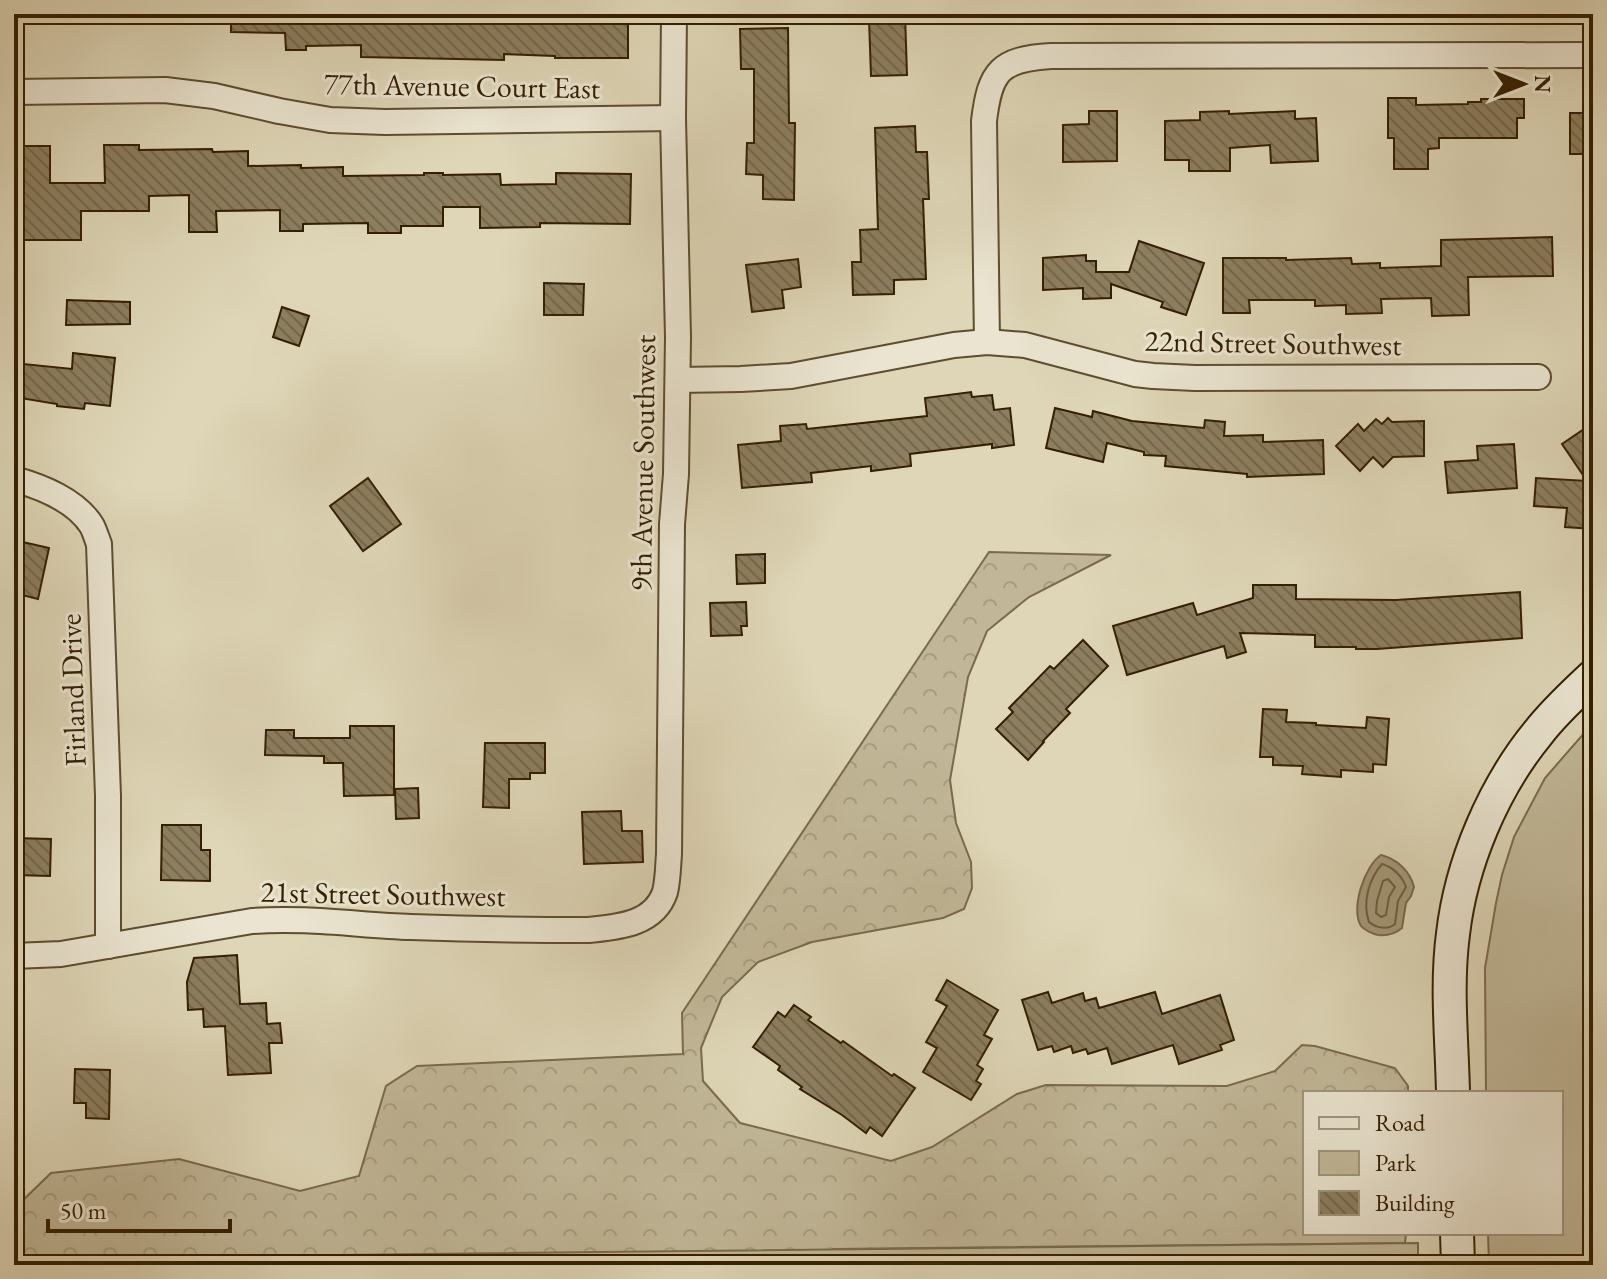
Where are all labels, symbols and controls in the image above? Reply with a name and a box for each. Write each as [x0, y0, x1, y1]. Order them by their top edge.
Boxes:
north arrow [1483, 44, 1563, 124]
street label: 77th Avenue Court East [323, 64, 601, 107]
text: N [1528, 75, 1557, 93]
street label: 22nd Street Southwest [1144, 321, 1402, 364]
street label: 9th Avenue Southwest [621, 334, 664, 592]
street label: Firland Drive [50, 613, 95, 767]
street label: 21st Street Southwest [260, 872, 506, 915]
legend [1303, 1091, 1563, 1235]
text: Road [1375, 1107, 1426, 1138]
text: Park [1375, 1147, 1417, 1178]
scale bar [48, 1183, 230, 1233]
text: Building [1375, 1187, 1455, 1218]
text: 50 m [60, 1195, 107, 1226]

